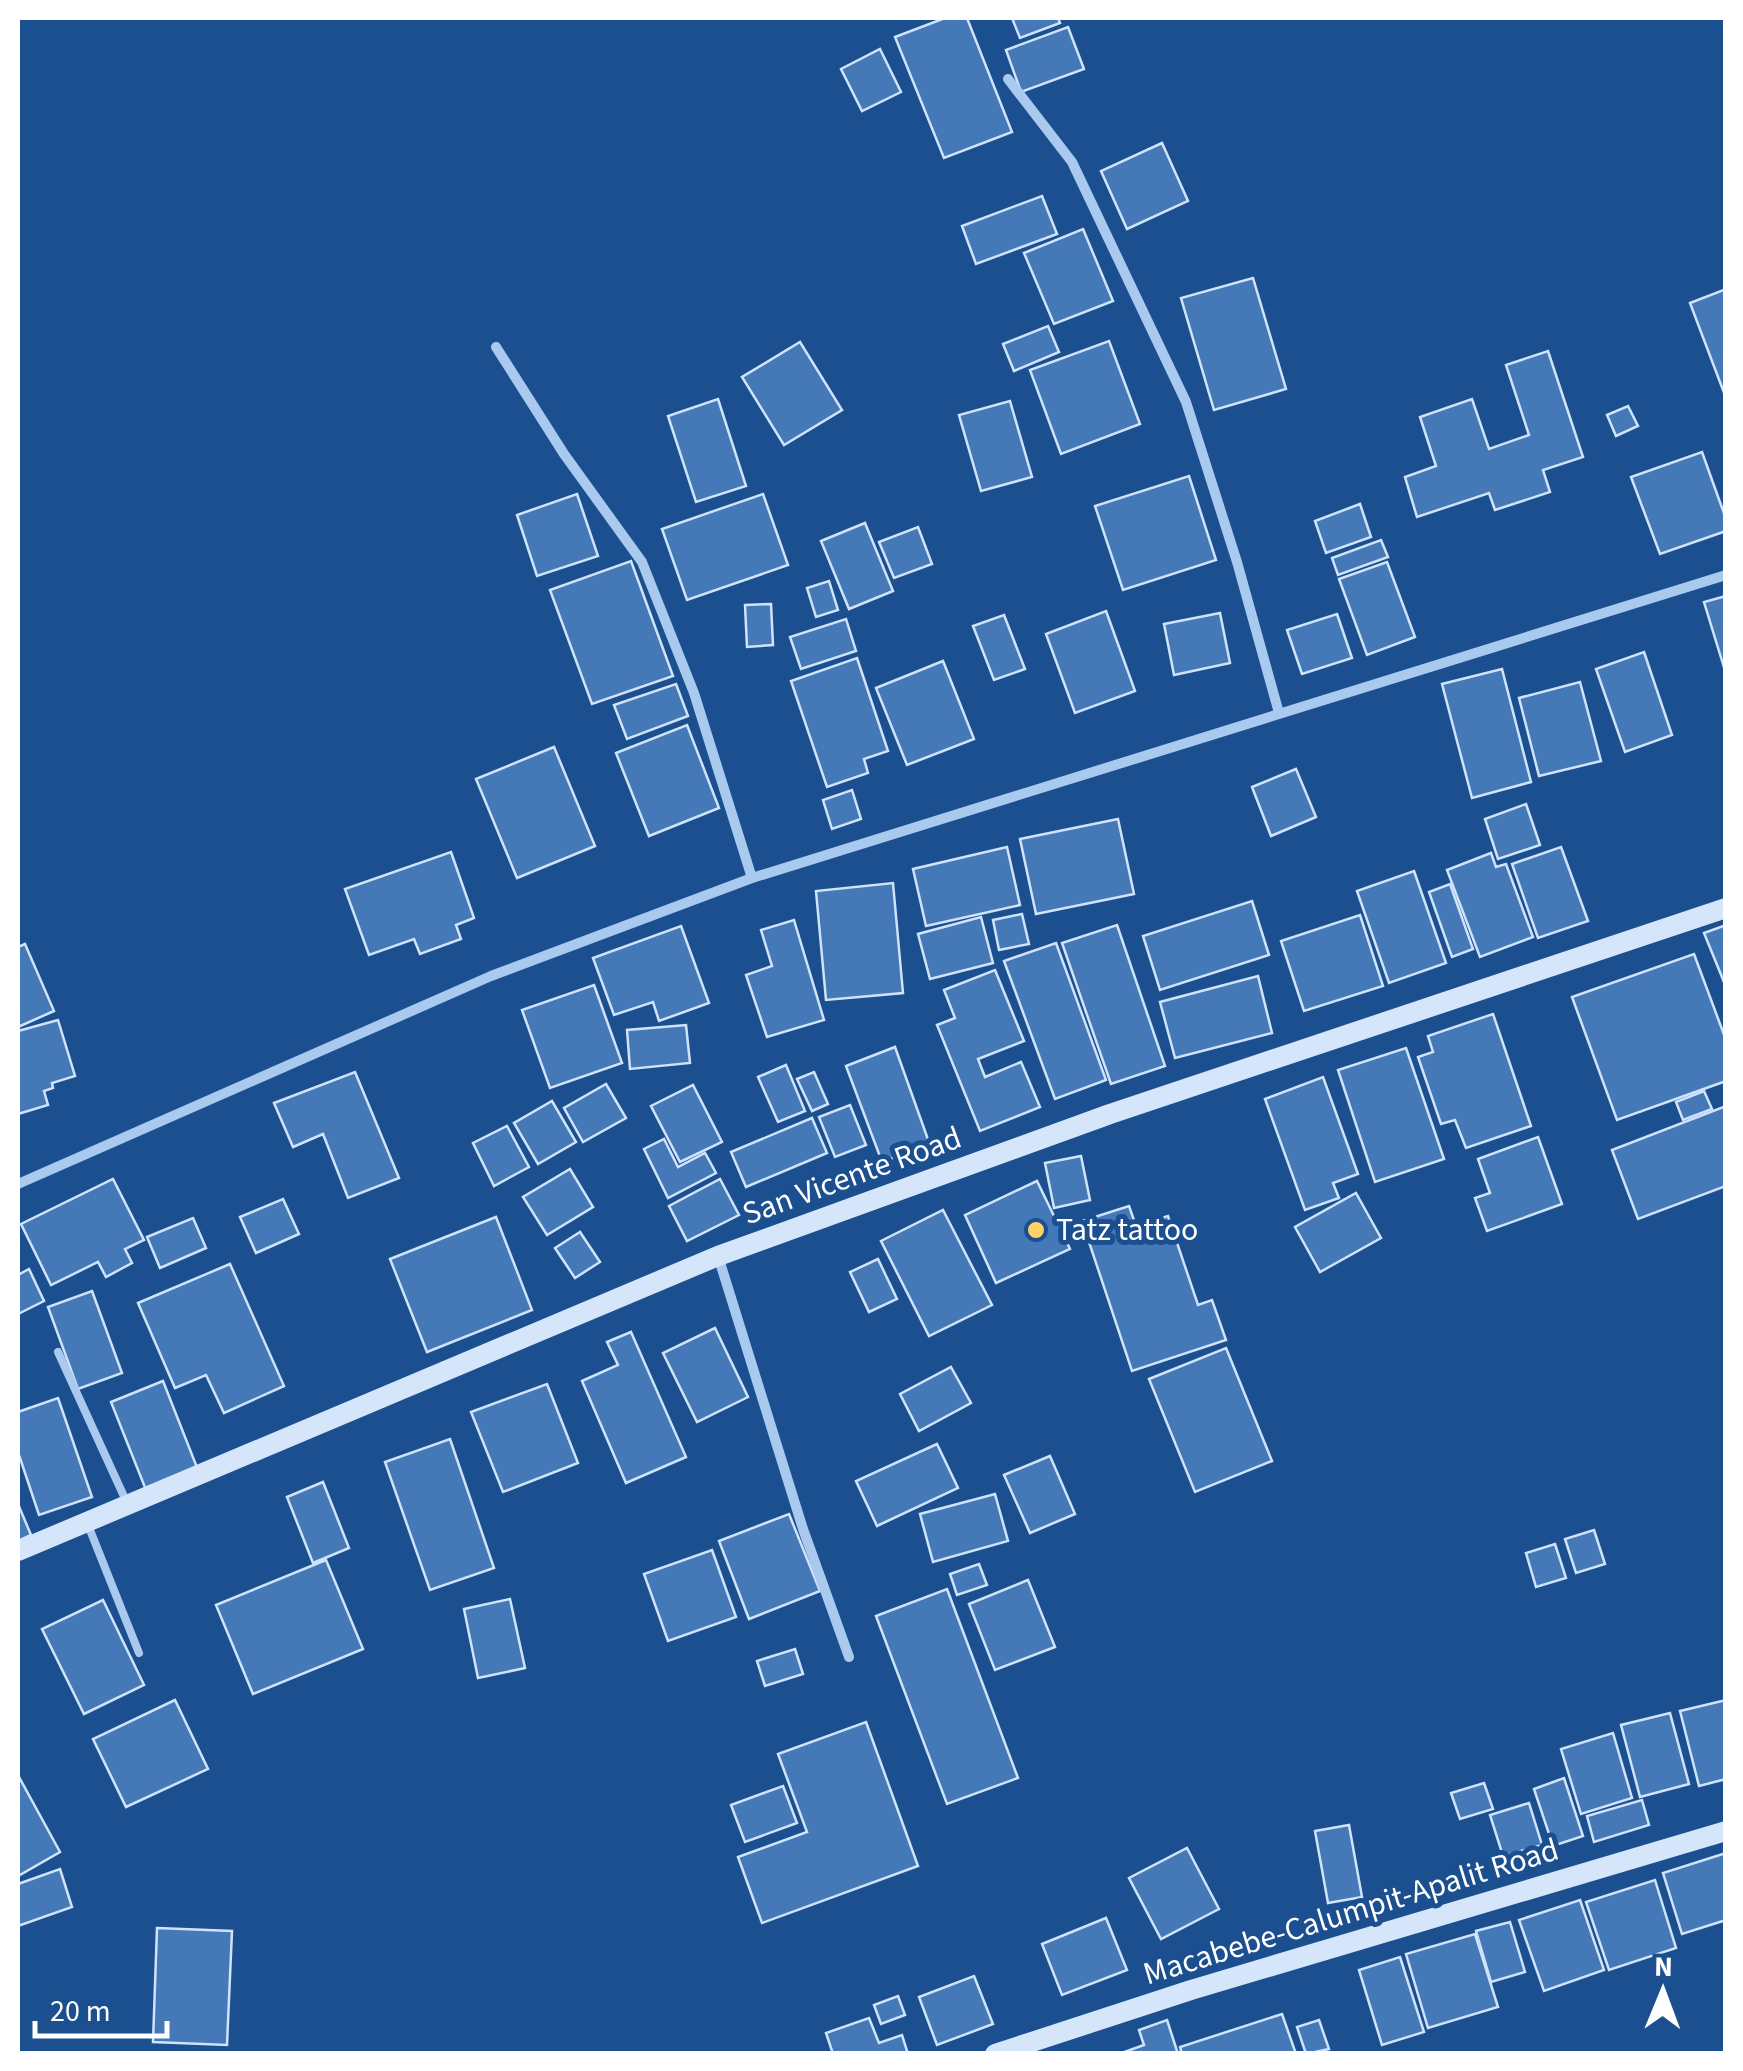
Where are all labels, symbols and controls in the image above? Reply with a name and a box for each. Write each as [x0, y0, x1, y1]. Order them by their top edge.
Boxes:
street label: San Vicente Road [736, 1115, 968, 1237]
place label: Tatz tattoo [1056, 1207, 1198, 1253]
marker: Tatz tattoo [1025, 1219, 1047, 1241]
street label: Macabebe-Calumpit-Apalit Road [1138, 1827, 1564, 1997]
north arrow [1613, 1941, 1713, 2041]
text: N [1654, 1947, 1673, 1987]
scale bar [35, 1976, 168, 2038]
text: 20 m [50, 1990, 111, 2033]

